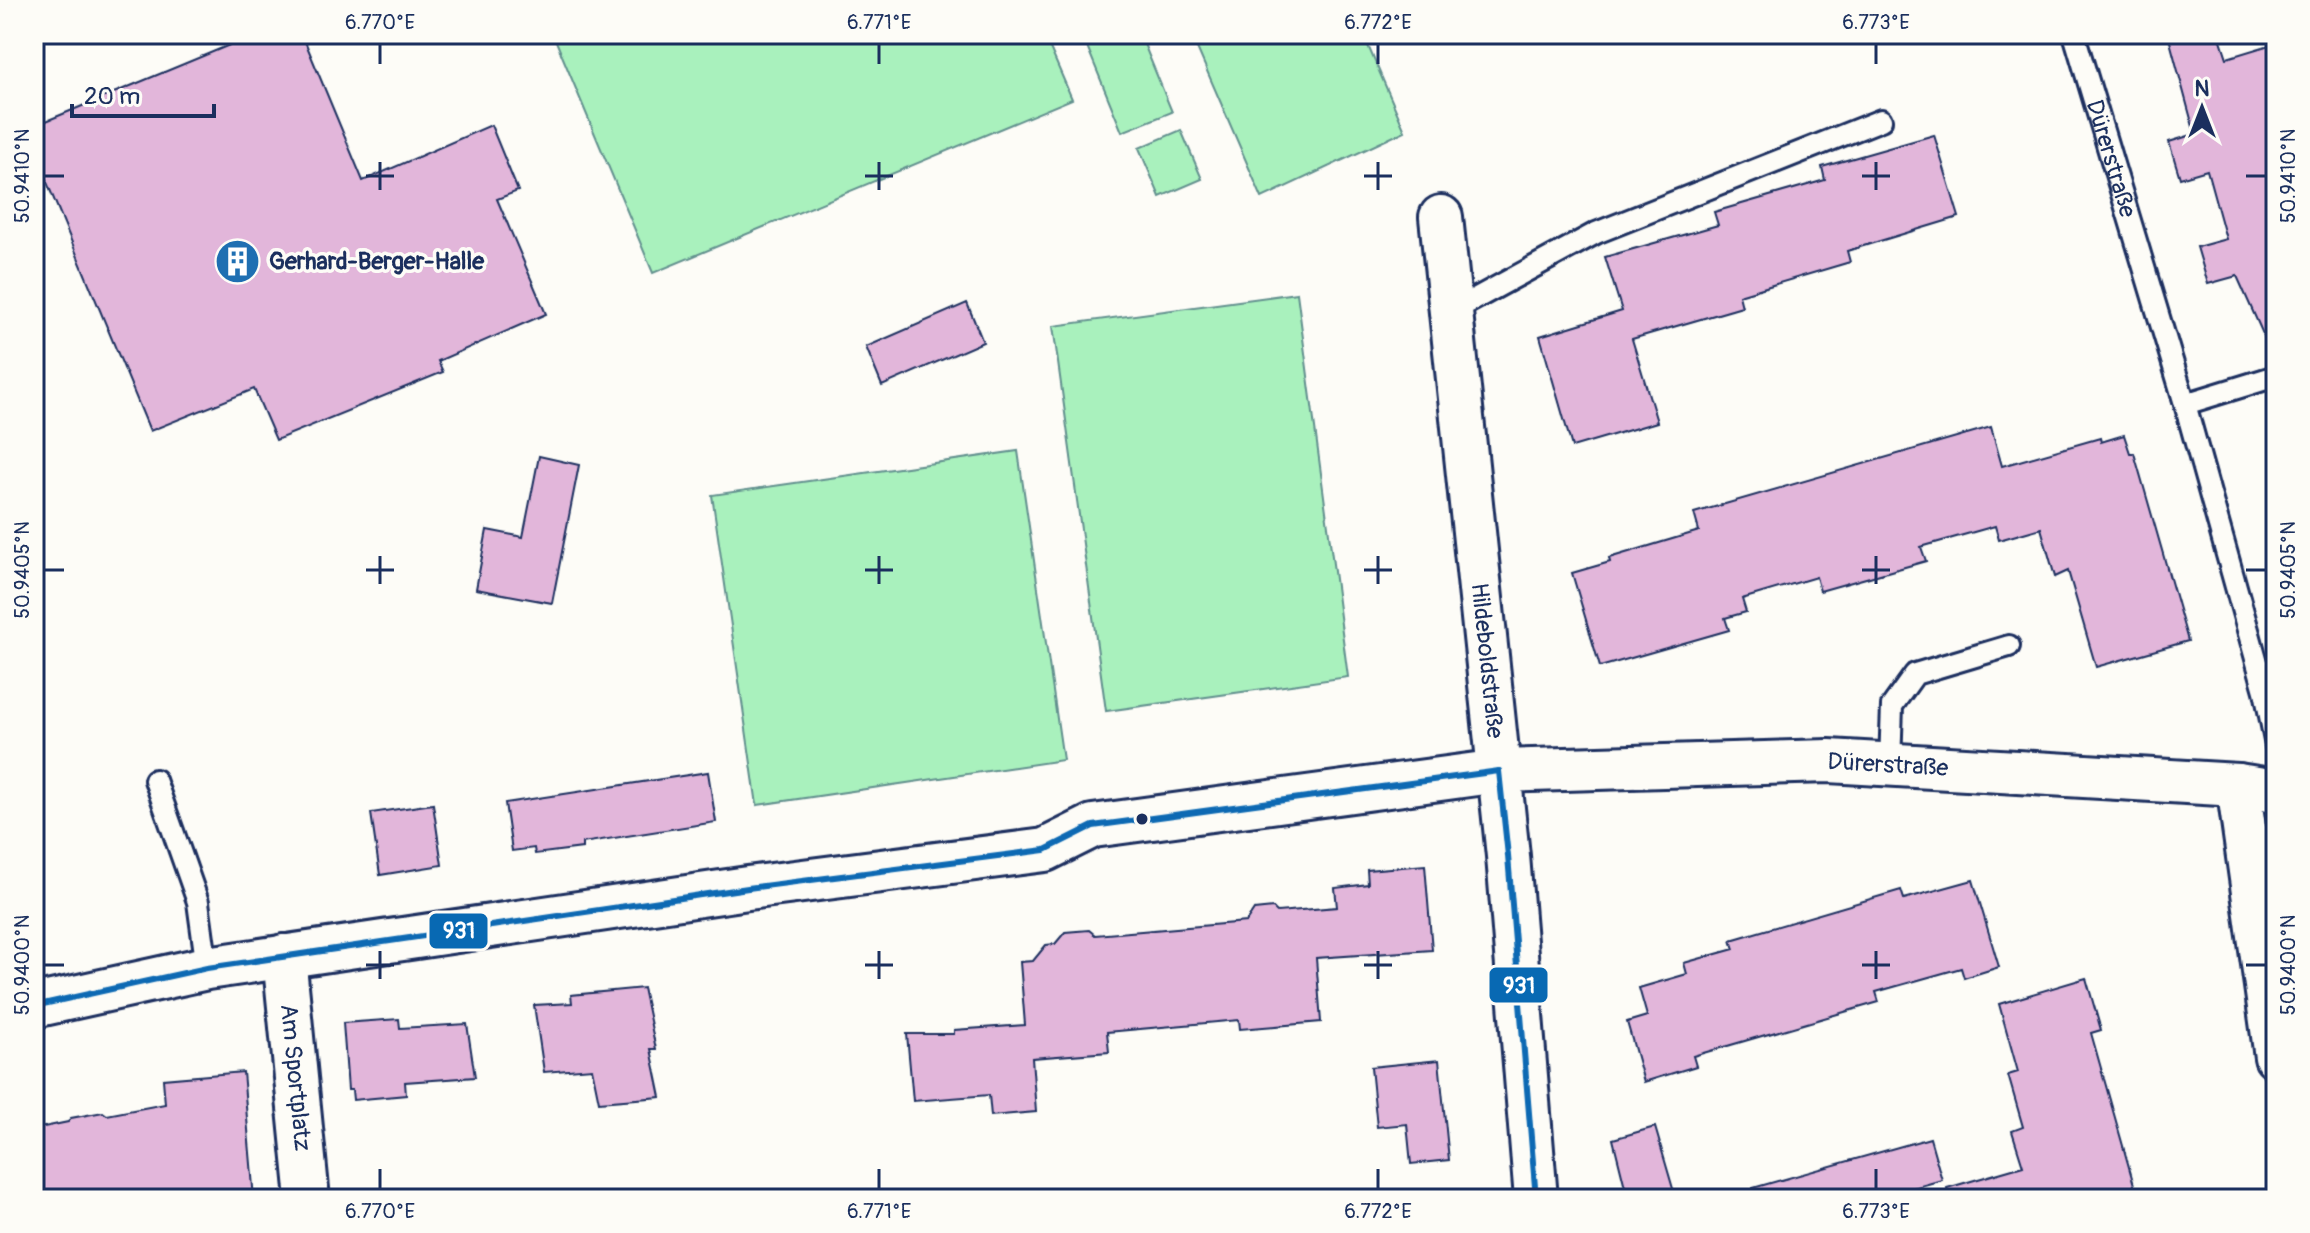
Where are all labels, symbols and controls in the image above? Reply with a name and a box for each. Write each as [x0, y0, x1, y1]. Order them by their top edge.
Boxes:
text: 6.770°E [345, 10, 415, 35]
text: 6.771°E [847, 10, 911, 35]
text: 6.772°E [1344, 10, 1412, 35]
text: 6.773°E [1842, 10, 1910, 35]
scale bar [72, 68, 214, 118]
north arrow [2162, 68, 2242, 148]
text: N [2195, 75, 2210, 103]
text: 20 m [84, 82, 140, 111]
street label: Dürerstraße [2080, 96, 2142, 221]
text: 50.9410°N [10, 129, 35, 223]
text: 50.9410°N [2276, 129, 2301, 223]
building icon: Gerhard-Berger-Halle [214, 237, 262, 285]
place label: Gerhard-Berger-Halle [269, 247, 485, 276]
text: 50.9405°N [10, 521, 35, 619]
text: 50.9405°N [2276, 521, 2301, 619]
street label: Hildeboldstraße [1464, 581, 1510, 740]
street label: Dürerstraße [1827, 747, 1949, 783]
unlabelled marker [1134, 811, 1150, 827]
line badge: 931 [428, 912, 489, 950]
text: 50.9400°N [10, 915, 35, 1015]
text: 50.9400°N [2276, 915, 2301, 1015]
text: 931 [443, 917, 475, 945]
line badge: 931 [1488, 966, 1549, 1004]
text: 931 [1503, 972, 1535, 1000]
street label: Am Sportplatz [274, 1002, 317, 1152]
text: 6.770°E [345, 1199, 415, 1224]
text: 6.771°E [847, 1199, 911, 1224]
text: 6.772°E [1344, 1199, 1412, 1224]
text: 6.773°E [1842, 1199, 1910, 1224]

